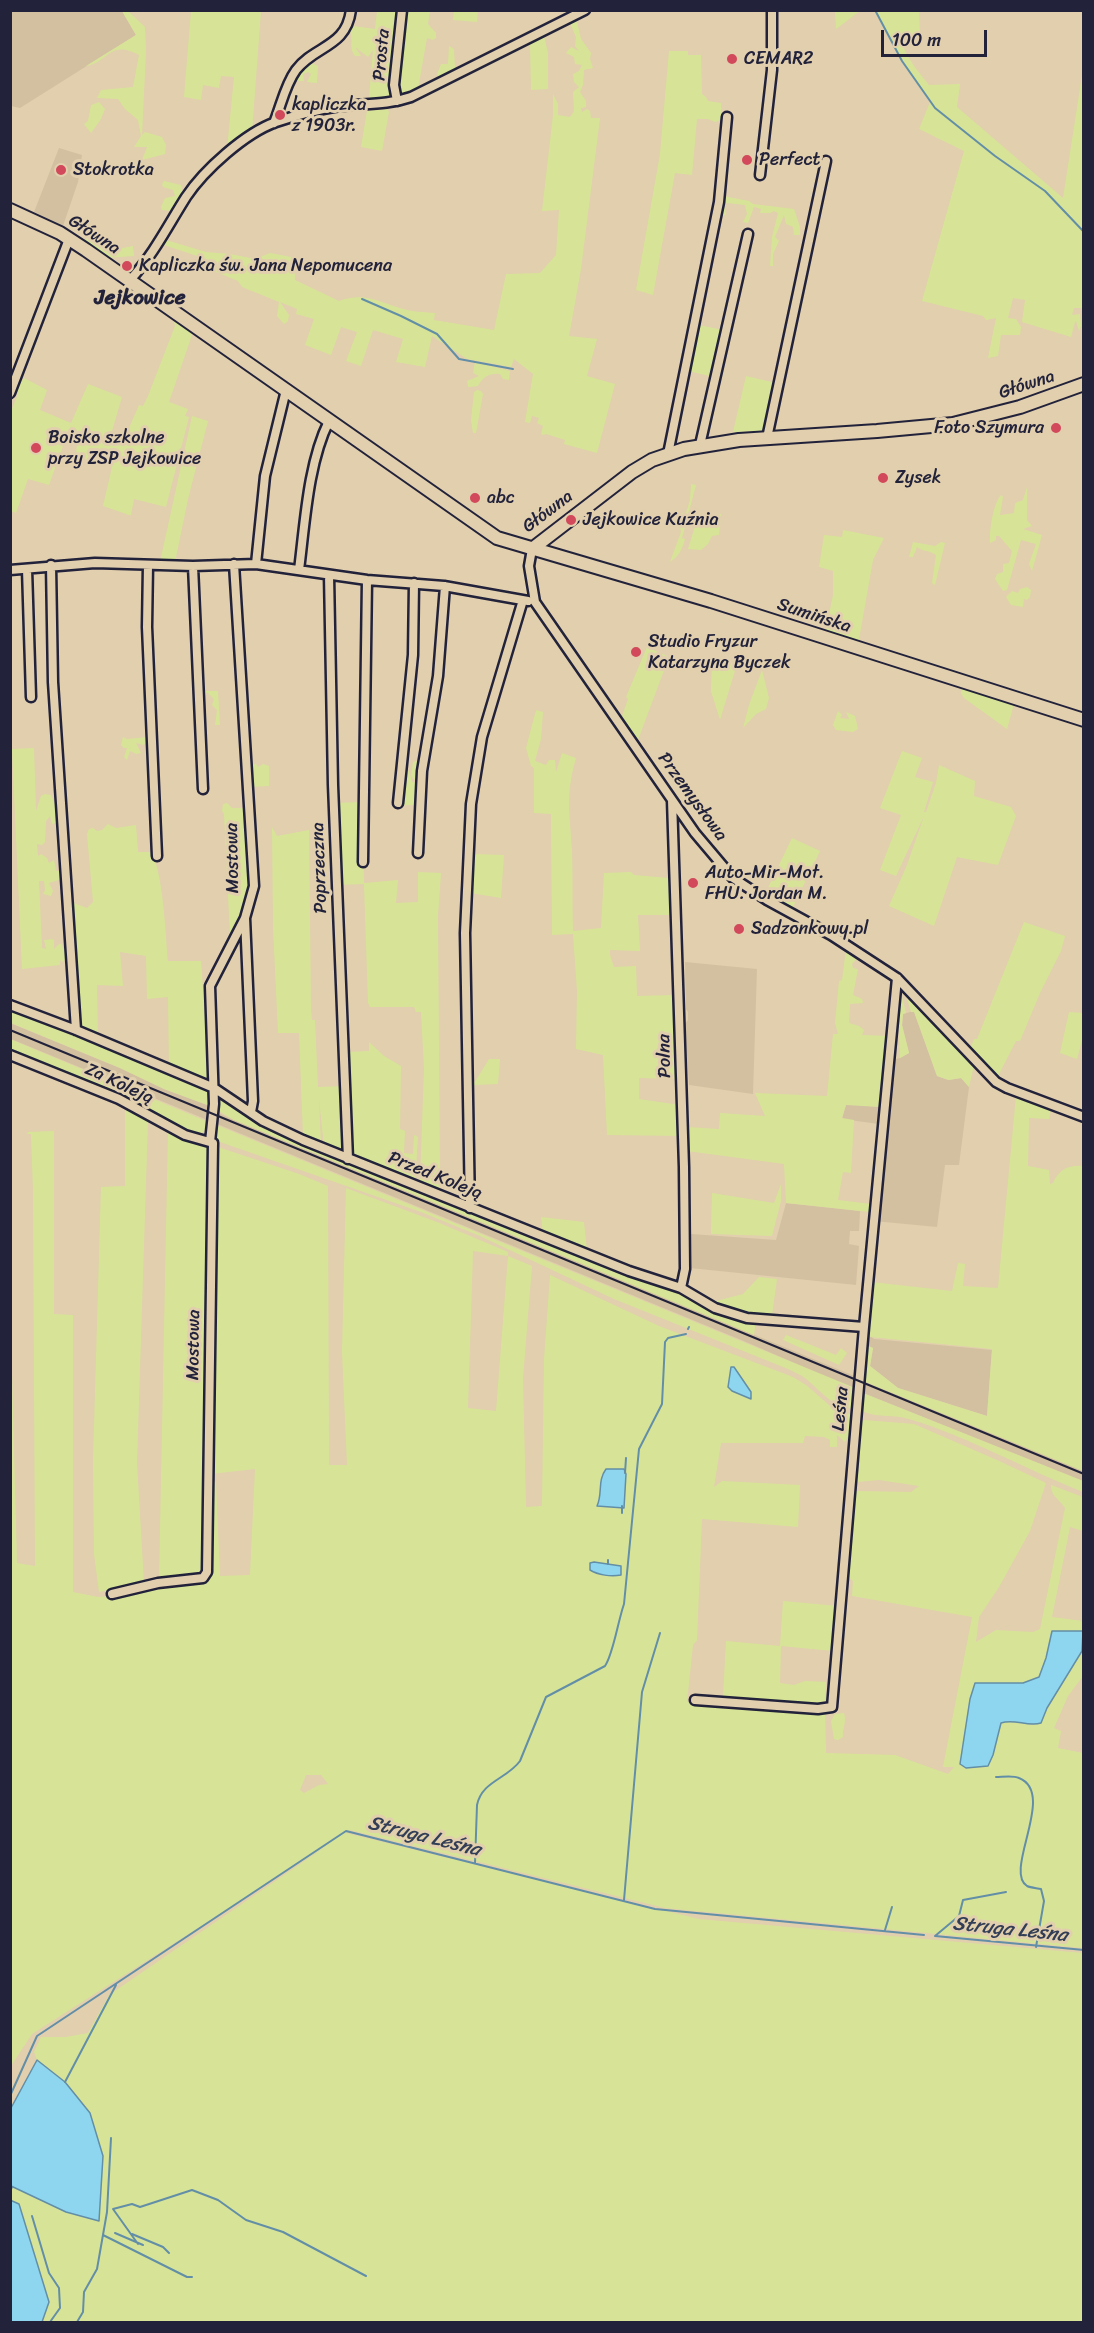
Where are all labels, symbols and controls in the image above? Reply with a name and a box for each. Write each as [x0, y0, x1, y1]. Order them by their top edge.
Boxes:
scale bar [884, 18, 990, 56]
text: 100 m [892, 24, 941, 56]
street label: Prosta [369, 28, 395, 82]
place label: CEMAR2 [744, 48, 813, 70]
marker: CEMAR2 [725, 52, 739, 66]
place label: kapliczka z 1903r. [292, 94, 366, 136]
marker: kapliczka z 1903r. [273, 108, 287, 122]
place label: Perfect [759, 149, 820, 171]
marker: Perfect [740, 153, 754, 167]
place label: Stokrotka [73, 159, 154, 181]
marker: Stokrotka [54, 163, 68, 177]
street label: Główna [64, 210, 124, 260]
place label: Kapliczka św. Jana Nepomucena [139, 255, 392, 277]
marker: Kapliczka św. Jana Nepomucena [120, 259, 134, 273]
district label: Jejkowice [95, 286, 185, 312]
street label: Główna [996, 366, 1058, 404]
place label: Foto Szymura [934, 417, 1044, 439]
marker: Foto Szymura [1049, 421, 1063, 435]
place label: Boisko szkolne przy ZSP Jejkowice [48, 427, 201, 470]
marker: Boisko szkolne przy ZSP Jejkowice [29, 441, 43, 455]
place label: Zysek [895, 467, 941, 489]
marker: Zysek [876, 471, 890, 485]
street label: Główna [519, 486, 577, 538]
place label: abc [487, 487, 515, 509]
marker: abc [468, 491, 482, 505]
place label: Jejkowice Kuźnia [583, 509, 718, 531]
marker: Jejkowice Kuźnia [564, 513, 578, 527]
street label: Sumińska [774, 594, 854, 638]
place label: Studio Fryzur Katarzyna Byczek [648, 631, 791, 674]
marker: Studio Fryzur Katarzyna Byczek [629, 645, 643, 659]
street label: Przemysłowa [653, 749, 731, 845]
street label: Poprzeczna [308, 822, 332, 914]
street label: Mostowa [222, 823, 244, 893]
place label: Auto-Mir-Mot. FHU. Jordan M. [705, 862, 828, 904]
marker: Auto-Mir-Mot. FHU. Jordan M. [686, 876, 700, 890]
place label: Sadzonkowy.pl [751, 918, 868, 940]
marker: Sadzonkowy.pl [732, 922, 746, 936]
street label: Polna [654, 1034, 676, 1078]
street label: Za Koleją [81, 1059, 157, 1109]
street label: Przed Koleją [385, 1147, 485, 1205]
street label: Mostowa [183, 1310, 205, 1380]
street label: Leśna [828, 1386, 854, 1432]
water label: Struga Leśna [365, 1811, 483, 1863]
water label: Struga Leśna [952, 1912, 1068, 1948]

